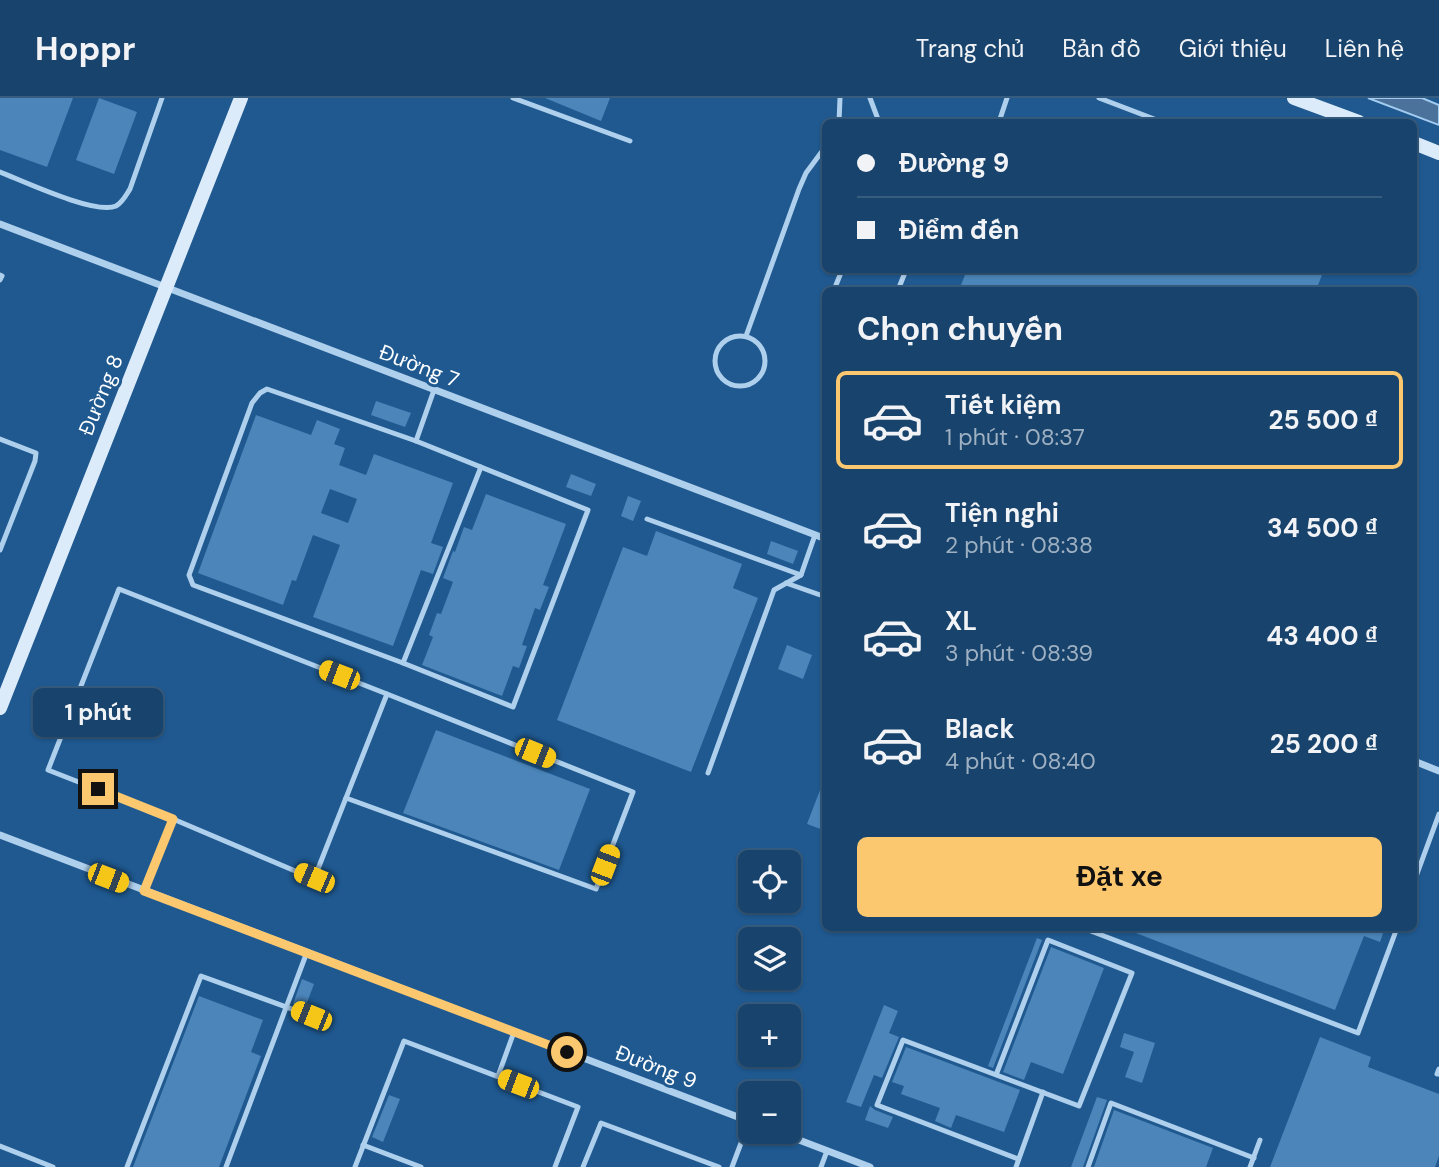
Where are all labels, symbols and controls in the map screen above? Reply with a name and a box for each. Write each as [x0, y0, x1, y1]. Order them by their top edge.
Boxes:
text: Hoppr [35, 27, 135, 70]
text: Trang chủ [916, 33, 1024, 64]
text: Bản đồ [1062, 33, 1141, 64]
text: Giới thiệu [1179, 33, 1287, 64]
text: Liên hệ [1325, 33, 1404, 64]
text: Đường 9 [899, 146, 1009, 180]
text: Điểm đến [899, 213, 1019, 247]
text: Chọn chuyến [857, 308, 1063, 350]
street label: Đường 7 [375, 338, 463, 394]
street label: Đường 8 [72, 350, 130, 440]
text: Tiết kiệm [945, 388, 1062, 422]
icon: car [861, 389, 924, 452]
text: 25 500 ₫ [1268, 403, 1378, 437]
text: 1 phút · 08:37 [945, 422, 1085, 452]
text: Tiện nghi [945, 496, 1059, 530]
icon: car [861, 497, 924, 560]
text: 34 500 ₫ [1267, 511, 1378, 545]
text: 2 phút · 08:38 [945, 530, 1093, 560]
text: XL [945, 604, 977, 638]
icon: car [861, 605, 924, 668]
text: 43 400 ₫ [1266, 619, 1378, 653]
text: 3 phút · 08:39 [945, 638, 1093, 668]
car [316, 658, 363, 692]
callout: 1 phút [33, 688, 163, 736]
text: 1 phút [64, 697, 132, 727]
text: Black [945, 712, 1015, 746]
icon: car [861, 713, 924, 776]
text: 25 200 ₫ [1270, 727, 1378, 761]
car [512, 735, 559, 771]
text: 4 phút · 08:40 [945, 746, 1096, 776]
route end [82, 773, 114, 805]
button: Đặt xe [857, 837, 1382, 917]
car [588, 842, 623, 888]
map controls [738, 850, 801, 1144]
button: locate [738, 850, 801, 913]
car [291, 860, 338, 896]
car [85, 861, 132, 895]
button: layers [738, 927, 801, 990]
car [288, 998, 335, 1034]
button: + [738, 1004, 801, 1067]
route start [551, 1036, 583, 1068]
street label: Đường 9 [611, 1039, 701, 1095]
car [495, 1067, 542, 1101]
button: − [738, 1081, 801, 1144]

